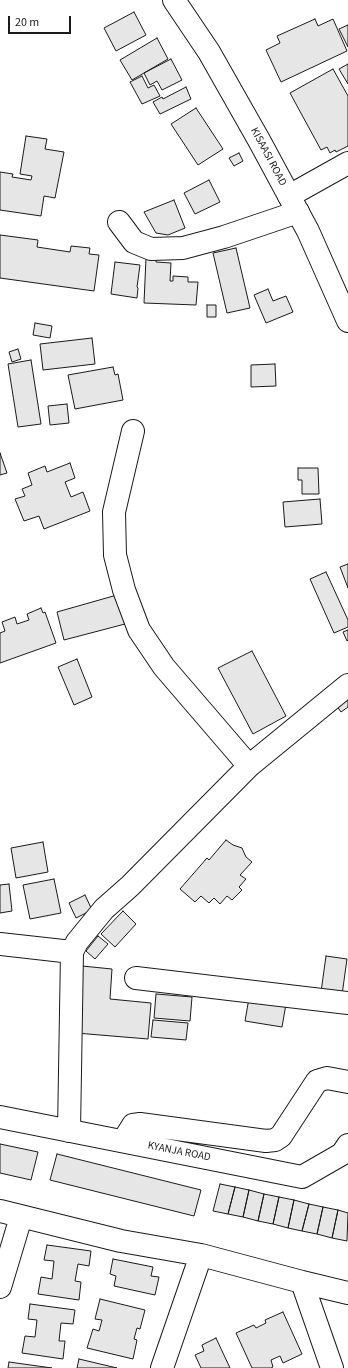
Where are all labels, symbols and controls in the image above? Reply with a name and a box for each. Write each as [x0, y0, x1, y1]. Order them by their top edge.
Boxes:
scale bar [10, 8, 73, 34]
text: 20 m [15, 14, 39, 31]
street label: KISAASI ROAD [247, 126, 289, 188]
street label: KYANJA ROAD [146, 1139, 212, 1165]

